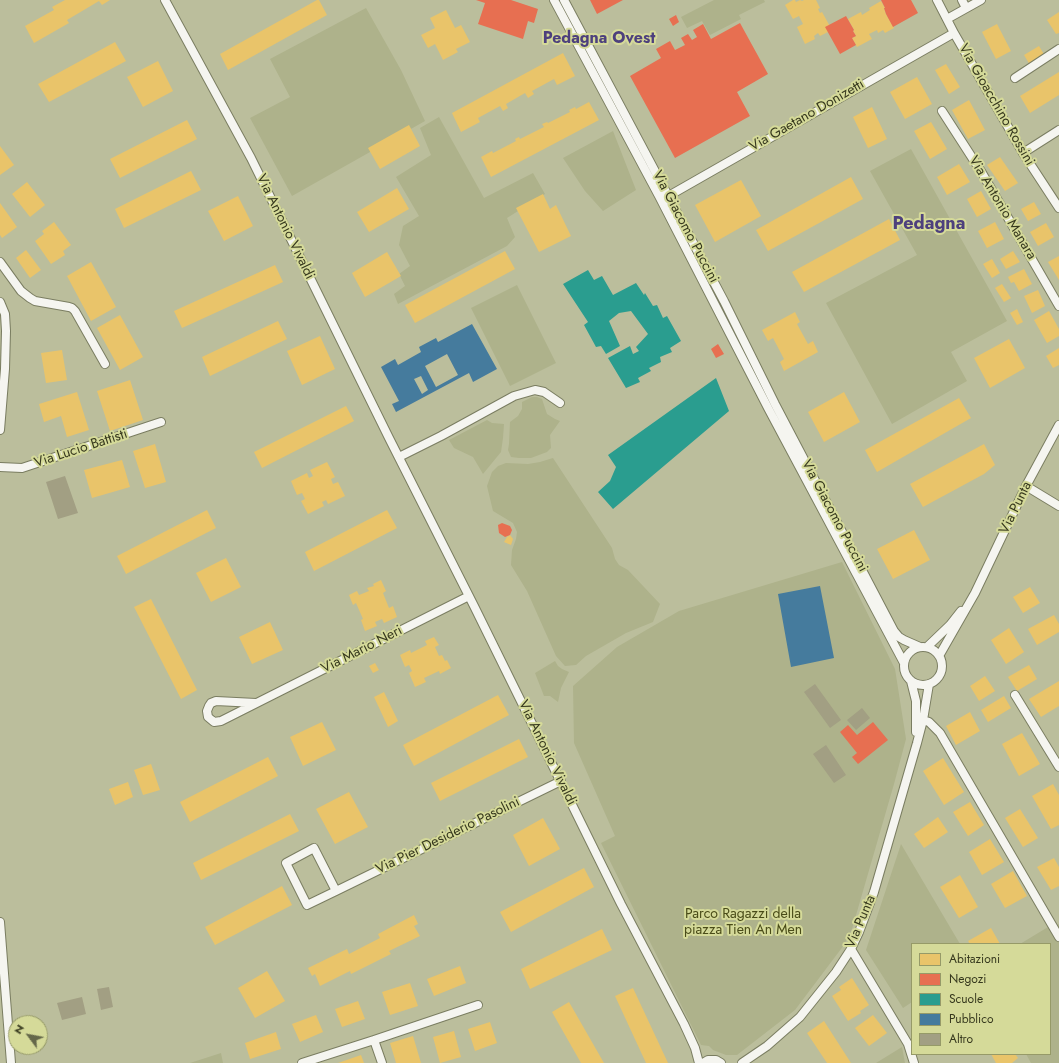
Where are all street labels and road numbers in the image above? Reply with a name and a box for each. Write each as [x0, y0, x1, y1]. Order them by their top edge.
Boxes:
street label: Via Gioacchino Rossini [954, 41, 1038, 169]
street label: Via Gaetano Donizetti [747, 76, 867, 156]
street label: Via Antonio Manara [964, 153, 1040, 263]
street label: Via Giacomo Puccini [648, 168, 722, 286]
street label: Via Antonio Vivaldi [252, 172, 318, 282]
street label: Via Lucio Battisti [32, 426, 130, 472]
street label: Via Giacomo Puccini [797, 457, 871, 575]
street label: Via Punta [996, 479, 1036, 537]
street label: Via Mario Neri [319, 622, 405, 678]
street label: Via Antonio Vivaldi [514, 698, 580, 808]
street label: Via Pier Desiderio Pasolini [373, 794, 523, 878]
street label: Via Punta [842, 893, 880, 951]

